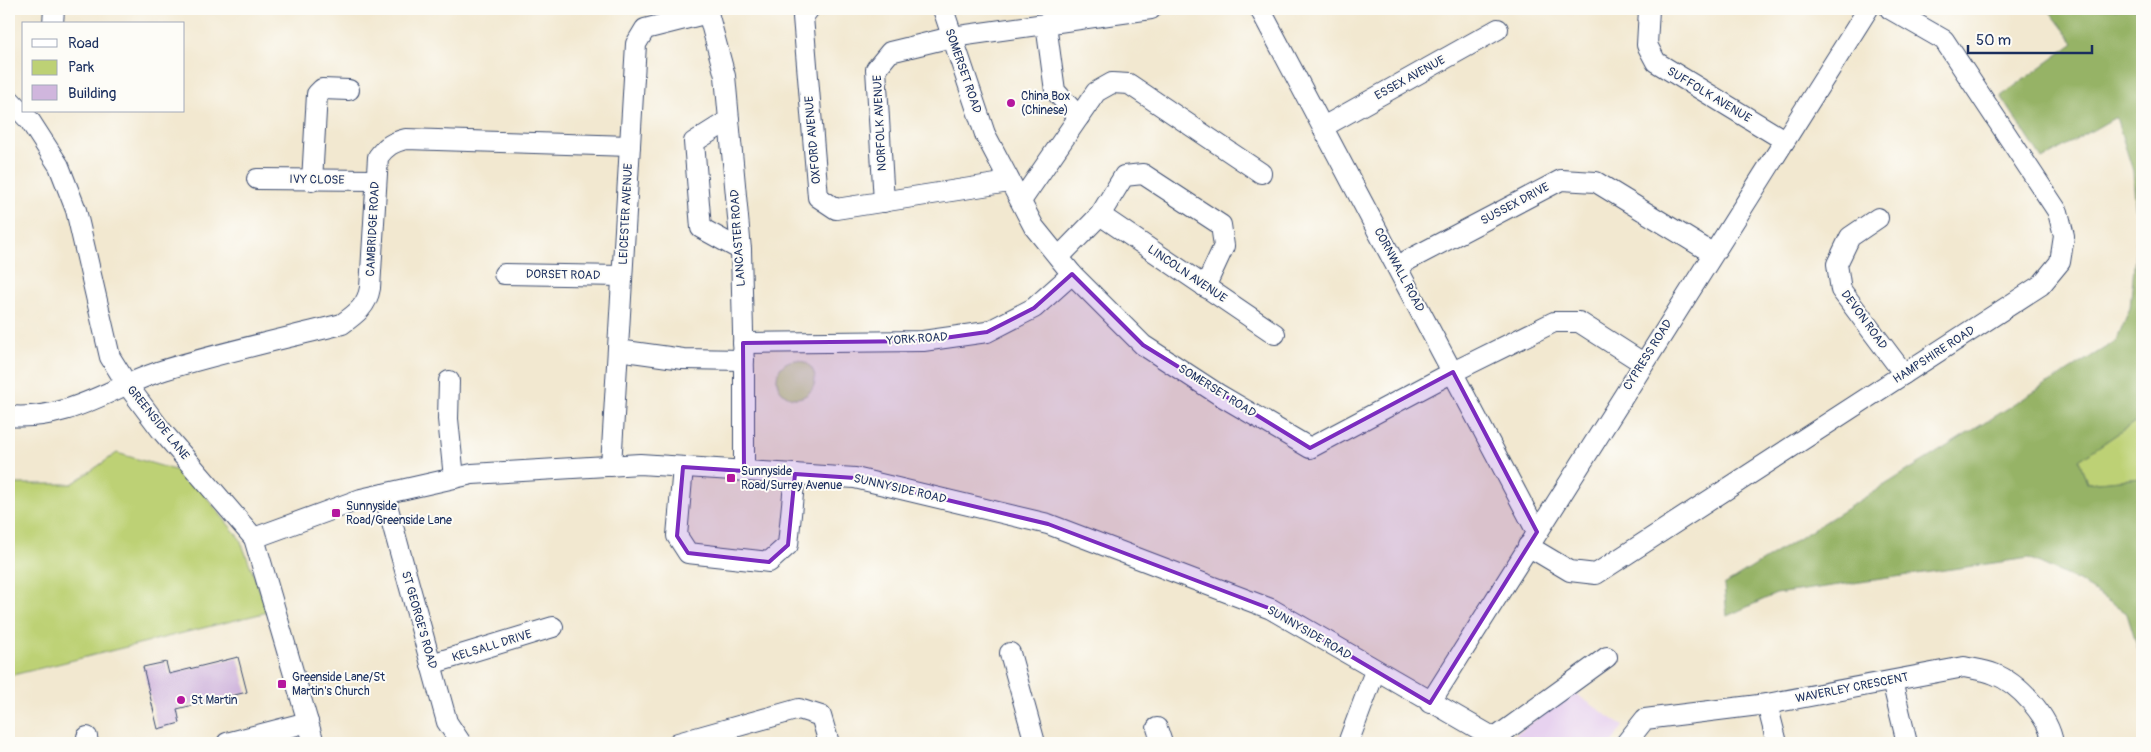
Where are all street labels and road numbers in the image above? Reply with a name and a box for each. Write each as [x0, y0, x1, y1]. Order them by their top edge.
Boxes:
street label: SOMERSET ROAD [941, 27, 985, 116]
street label: ESSEX AVENUE [1372, 53, 1448, 103]
street label: SUFFOLK AVENUE [1664, 64, 1754, 126]
street label: NORFOLK AVENUE [870, 75, 890, 171]
street label: OXFORD AVENUE [802, 95, 824, 185]
street label: LEICESTER AVENUE [616, 163, 636, 265]
street label: IVY CLOSE [289, 172, 345, 188]
street label: SUSSEX DRIVE [1478, 180, 1552, 228]
street label: CAMBRIDGE ROAD [363, 181, 383, 277]
street label: LANCASTER ROAD [727, 189, 749, 287]
street label: CORNWALL ROAD [1371, 225, 1428, 315]
street label: LINCOLN AVENUE [1144, 242, 1230, 306]
street label: DORSET ROAD [526, 267, 601, 283]
street label: DEVON ROAD [1838, 288, 1891, 353]
street label: CYPRESS ROAD [1620, 316, 1676, 393]
street label: HAMPSHIRE ROAD [1890, 323, 1978, 387]
street label: YORK ROAD [885, 329, 949, 349]
street label: SOMERSET ROAD [1175, 361, 1259, 421]
street label: GREENSIDE LANE [123, 383, 193, 463]
street label: SUNNYSIDE ROAD [852, 471, 948, 507]
street label: ST GEORGE'S ROAD [398, 569, 440, 671]
street label: SUNNYSIDE ROAD [1264, 603, 1354, 663]
street label: KELSALL DRIVE [450, 627, 534, 665]
street label: WAVERLEY CRESCENT [1794, 670, 1910, 706]

